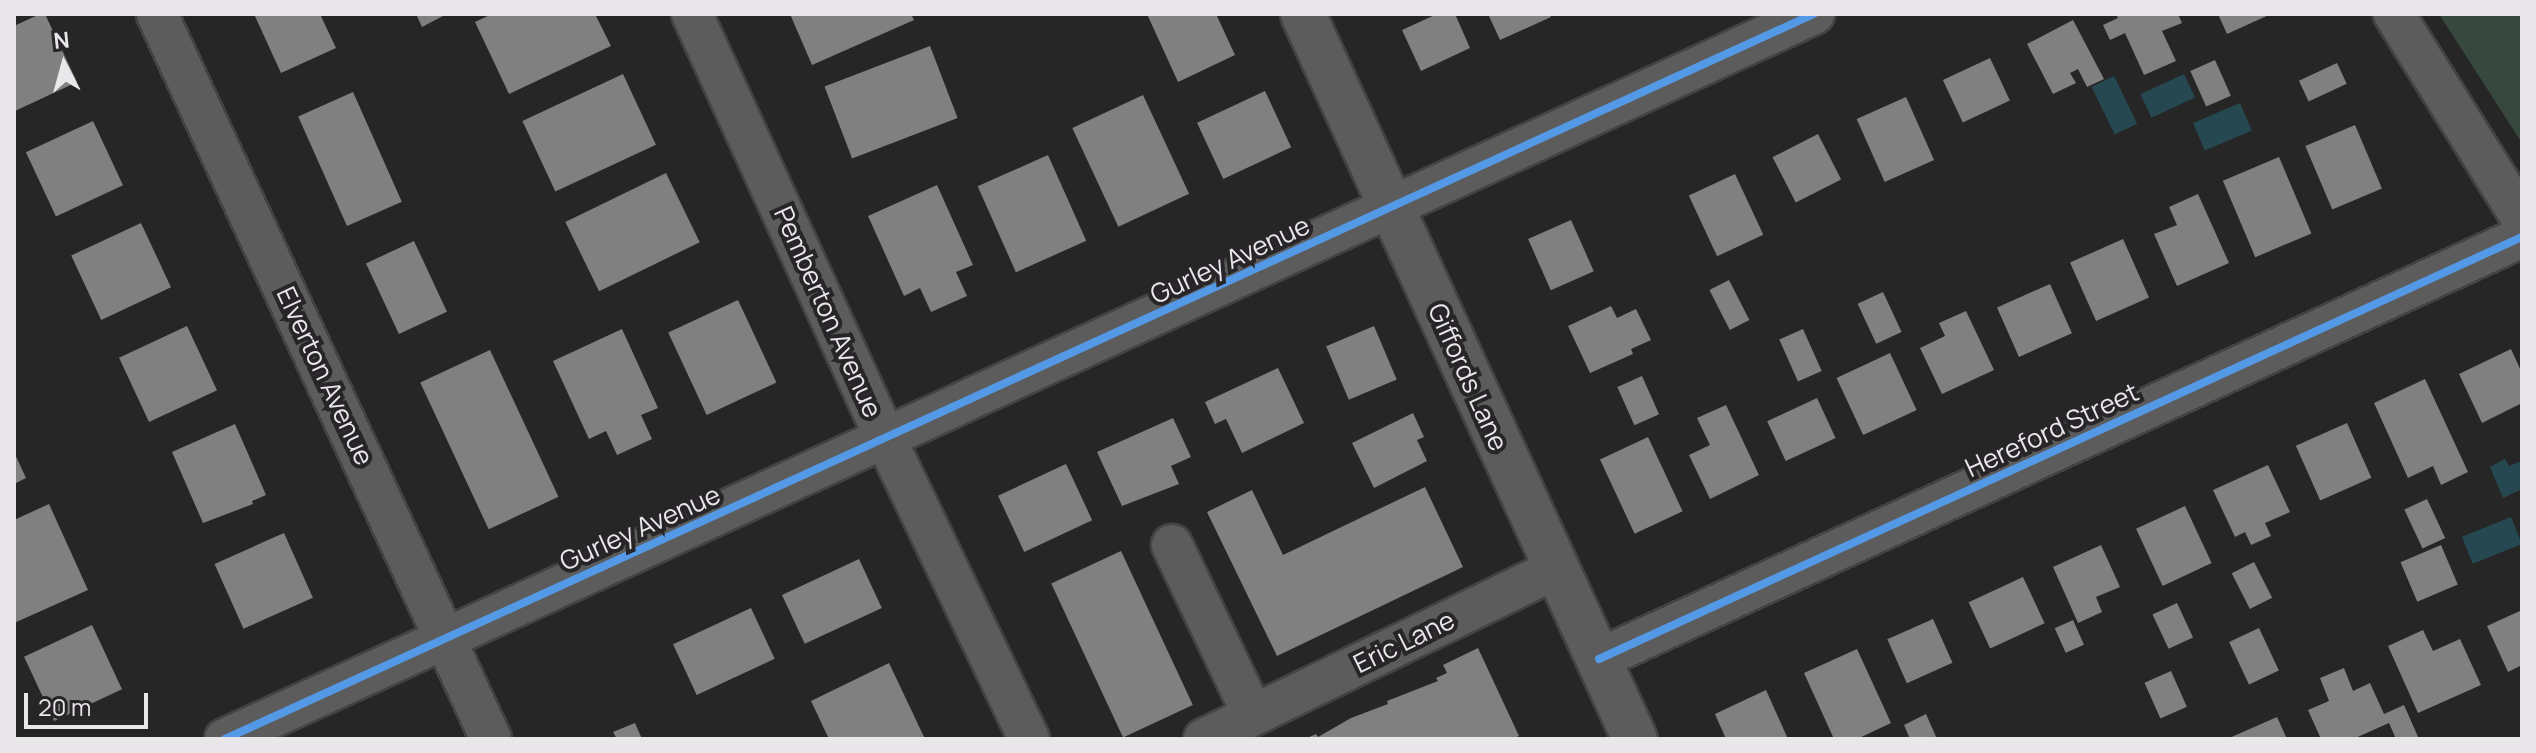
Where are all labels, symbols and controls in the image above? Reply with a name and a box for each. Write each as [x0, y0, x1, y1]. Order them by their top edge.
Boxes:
north arrow [24, 24, 104, 104]
text: N [52, 24, 71, 56]
street label: Pemberton Avenue [768, 202, 888, 422]
street label: Gurley Avenue [1145, 209, 1315, 311]
street label: Elverton Avenue [270, 282, 380, 470]
street label: Giffords Lane [1422, 298, 1514, 456]
street label: Hereford Street [1960, 376, 2144, 484]
street label: Gurley Avenue [555, 479, 725, 577]
street label: Eric Lane [1349, 604, 1459, 680]
scale bar [28, 677, 152, 727]
text: 20 m [38, 690, 91, 723]

